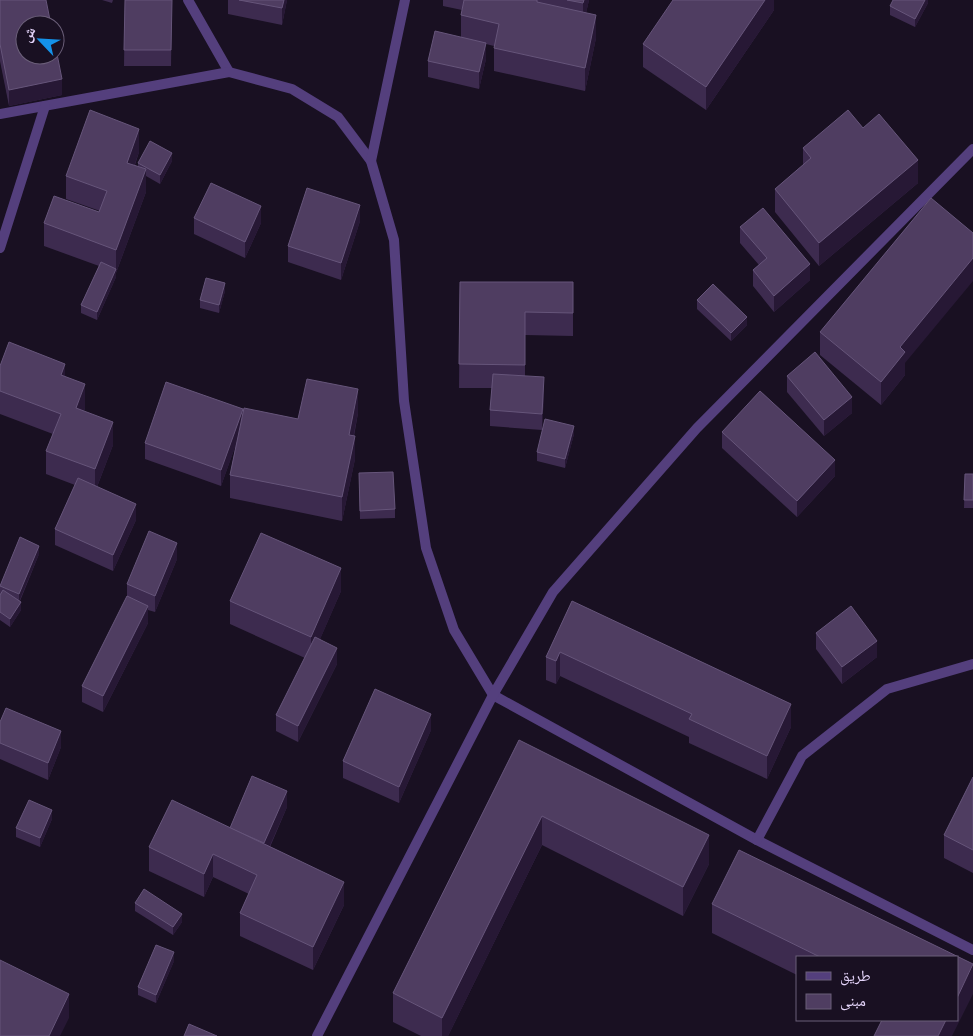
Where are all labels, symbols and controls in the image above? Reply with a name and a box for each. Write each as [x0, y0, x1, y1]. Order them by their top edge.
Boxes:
north arrow [15, 15, 65, 65]
text: ش [15, 23, 40, 45]
legend [796, 956, 958, 1021]
text: طريق [840, 964, 871, 987]
text: مبنى [840, 989, 866, 1012]

